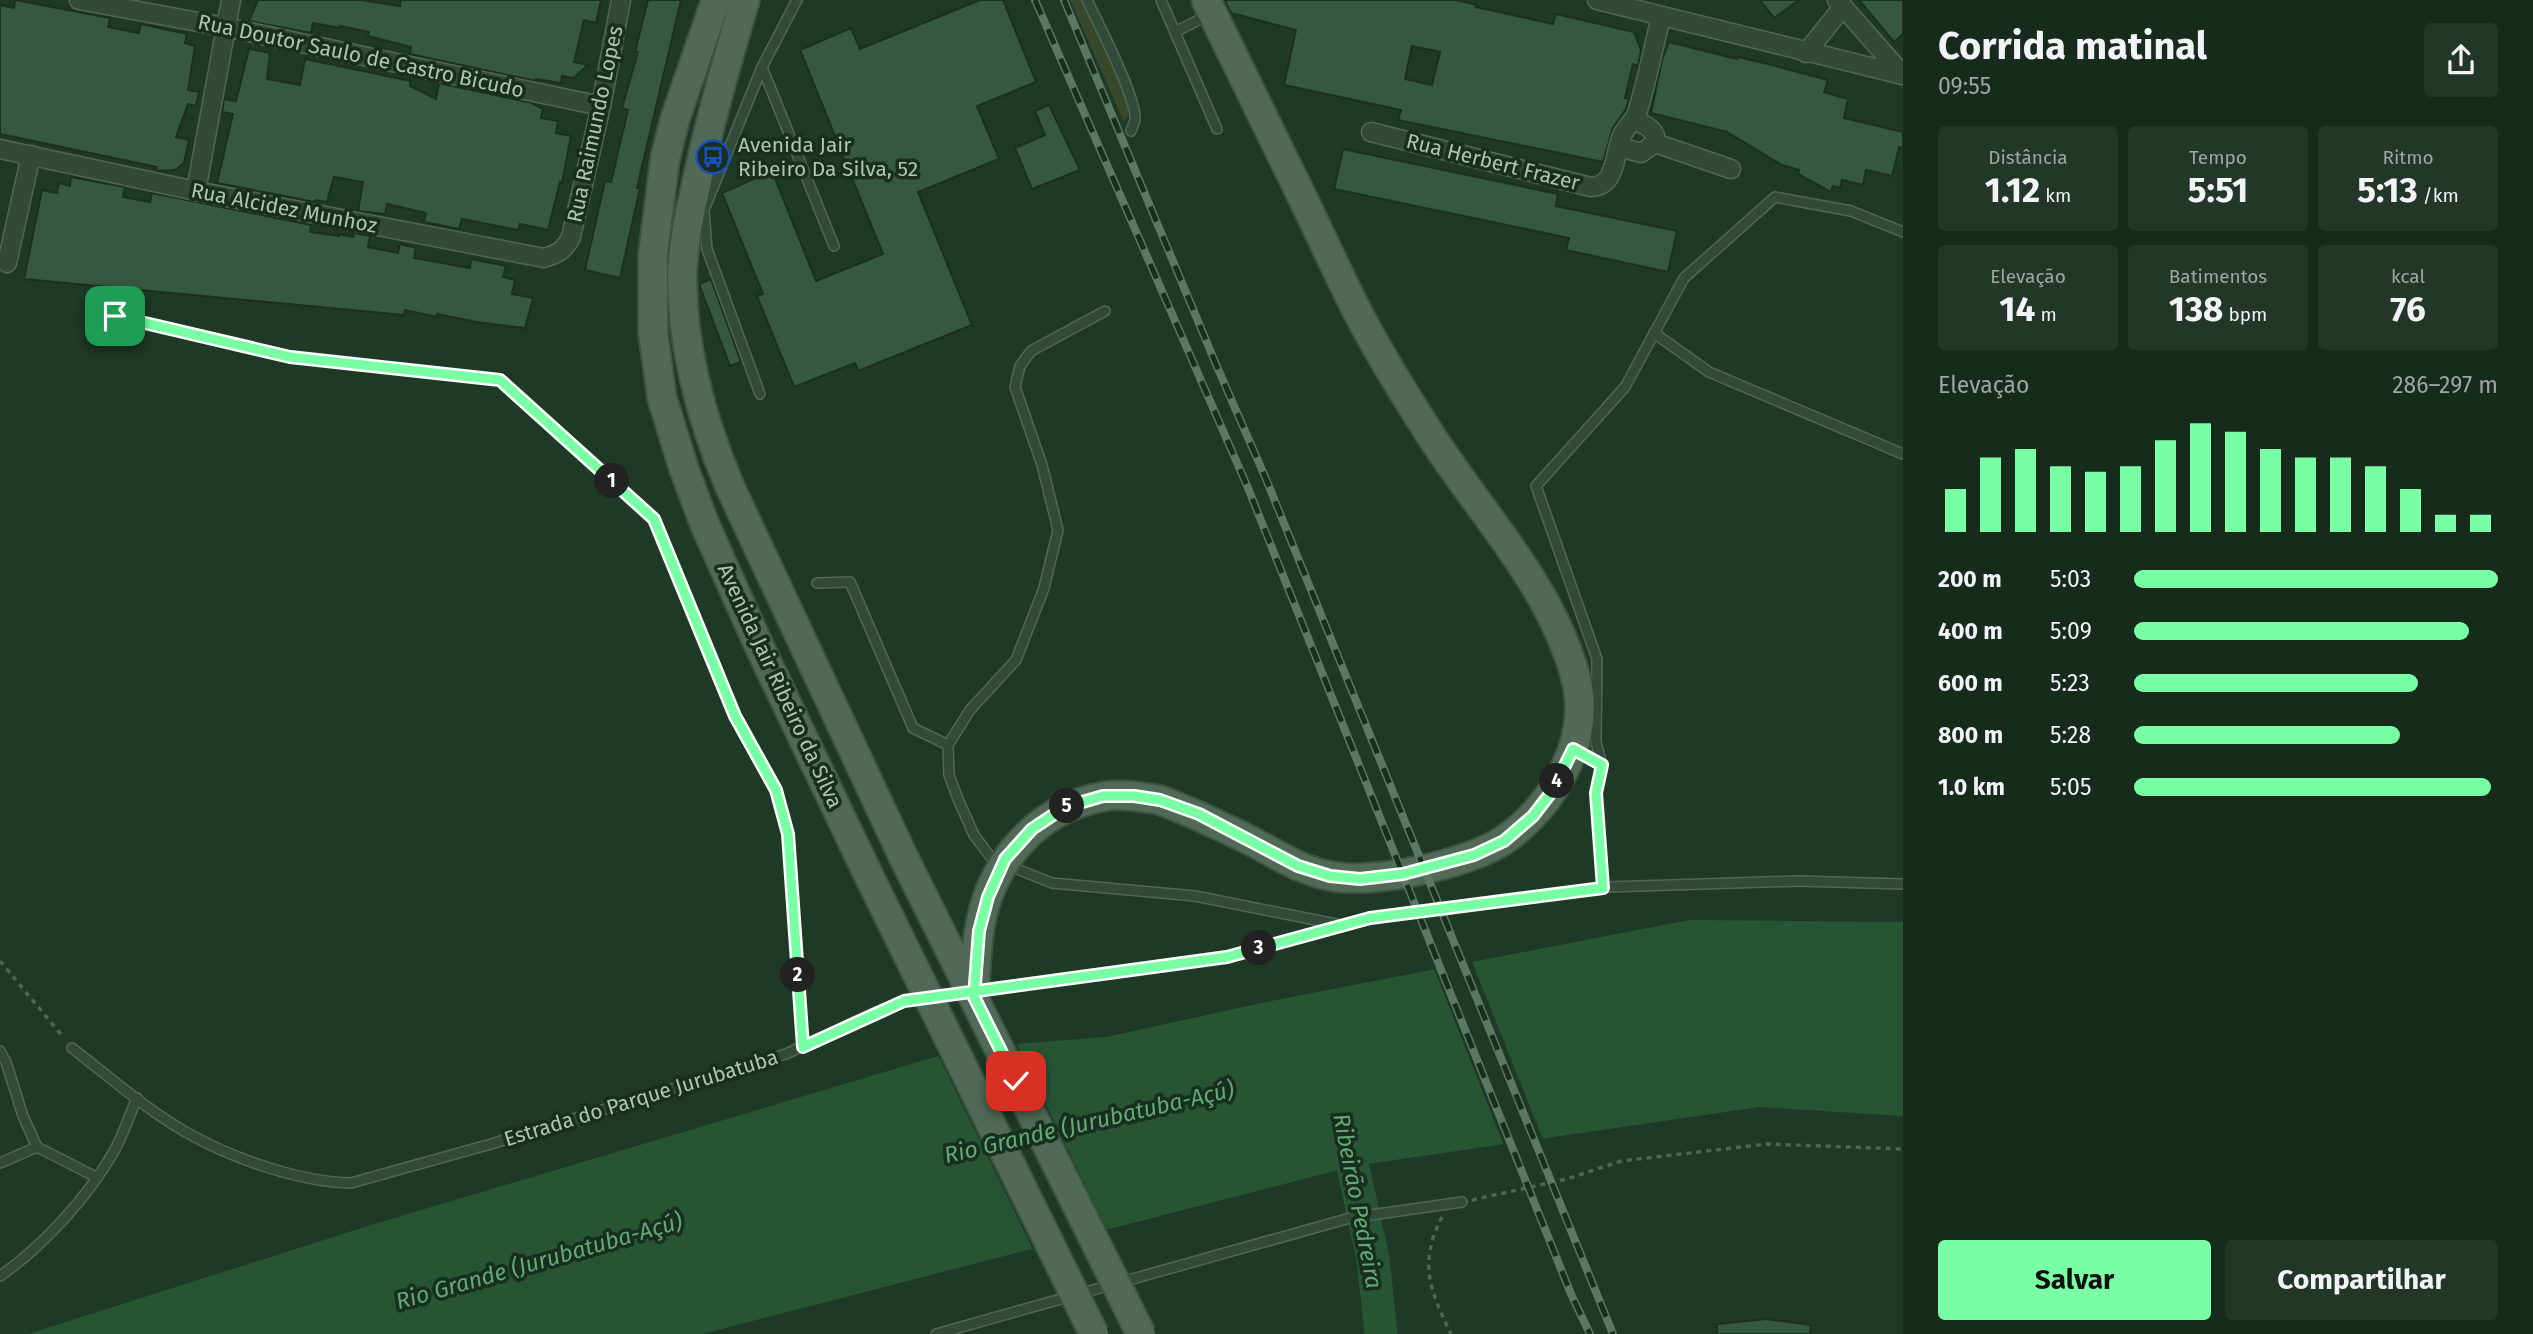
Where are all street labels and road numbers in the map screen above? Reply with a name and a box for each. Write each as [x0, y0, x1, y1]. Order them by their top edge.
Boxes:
street label: Rua Doutor Saulo de Castro Bicudo [196, 9, 526, 103]
street label: Rua Raimundo Lopes [561, 23, 629, 225]
street label: Rua Herbert Frazer [1404, 128, 1582, 196]
street label: Rua Alcidez Munhoz [189, 177, 379, 239]
street label: Avenida Jair Ribeiro da Silva [712, 560, 848, 812]
street label: Estrada do Parque Jurubatuba [501, 1044, 781, 1152]

